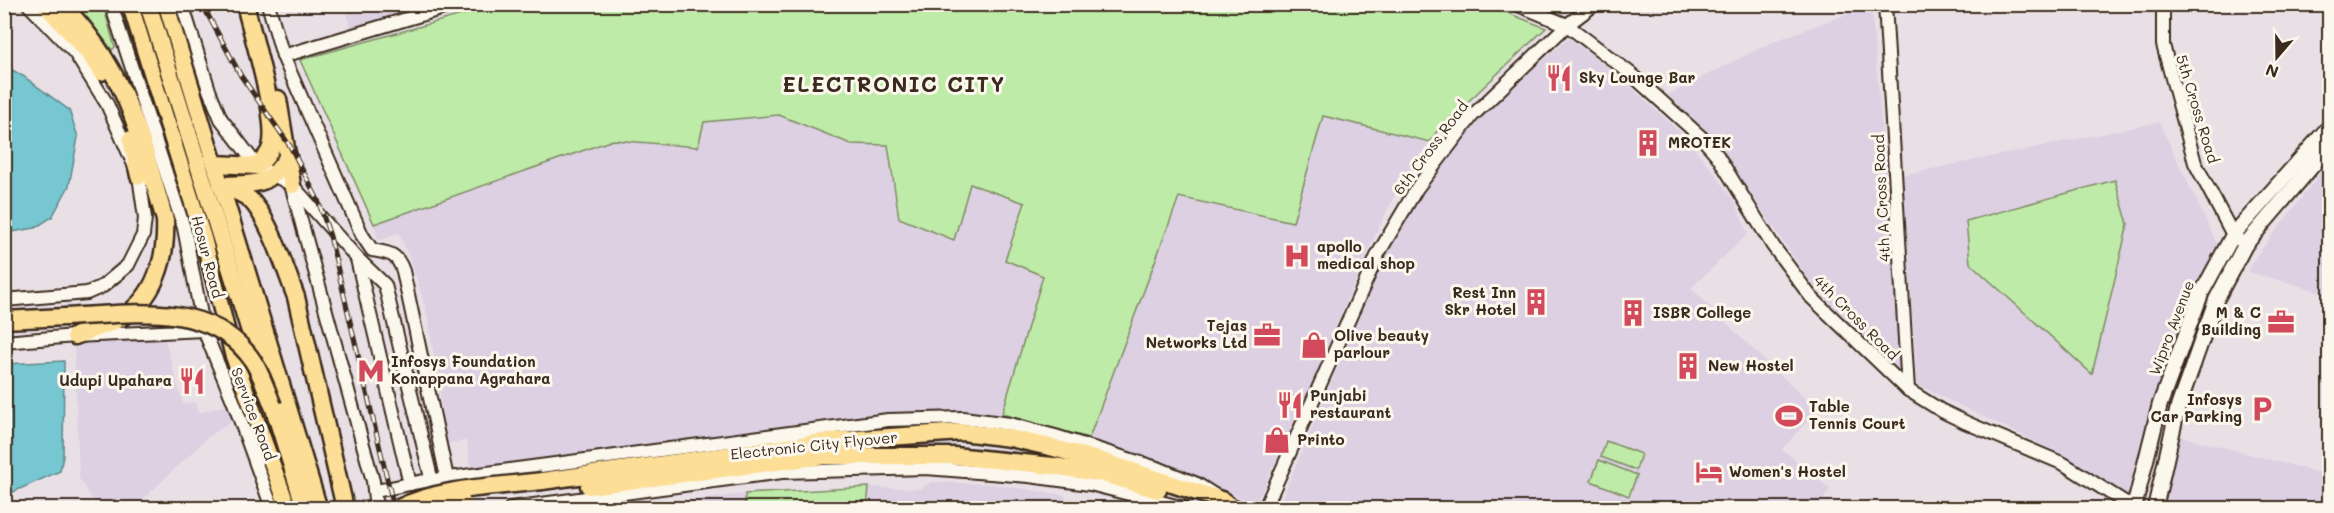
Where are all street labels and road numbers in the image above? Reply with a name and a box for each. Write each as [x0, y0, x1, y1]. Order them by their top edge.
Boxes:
street label: 5th Cross Road [2172, 52, 2224, 165]
street label: 6th Cross Road [1388, 96, 1472, 198]
street label: 4th A Cross Road [1868, 134, 1894, 262]
street label: Hosur Road [187, 213, 229, 300]
street label: 4th Cross Road [1810, 270, 1904, 364]
street label: Wipro Avenue [2144, 277, 2198, 378]
street label: Service Road [227, 364, 281, 463]
street label: Electronic City Flyover [729, 426, 899, 464]

